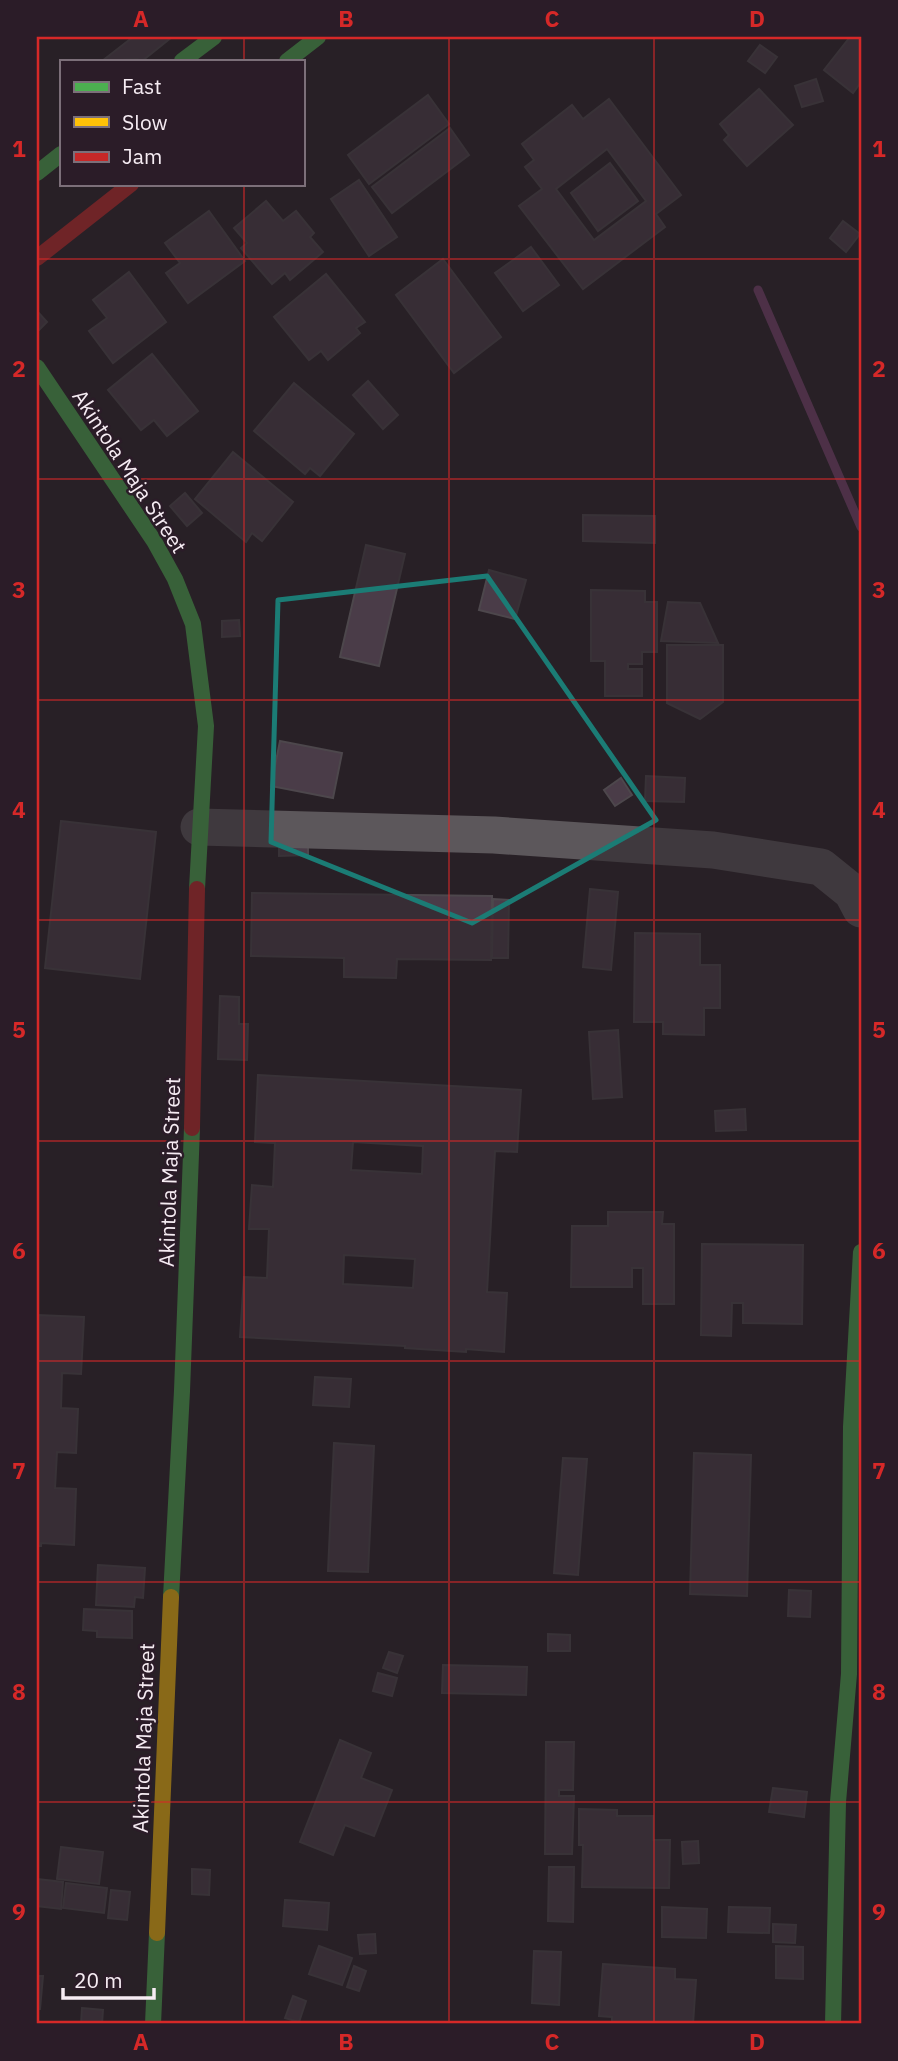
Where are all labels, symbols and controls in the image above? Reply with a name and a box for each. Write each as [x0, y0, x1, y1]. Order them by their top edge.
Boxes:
text: A [133, 3, 149, 33]
text: B [338, 3, 354, 33]
text: C [545, 3, 560, 33]
text: D [749, 3, 765, 33]
legend [60, 60, 304, 186]
text: Fast [122, 72, 162, 100]
text: Slow [122, 108, 168, 136]
text: 1 [12, 133, 26, 163]
text: 1 [872, 133, 886, 163]
text: Jam [122, 142, 162, 170]
text: 2 [12, 353, 26, 383]
text: 2 [872, 353, 886, 383]
street label: Akintola Maja Street [67, 384, 193, 558]
text: 3 [12, 574, 26, 604]
text: 3 [872, 574, 886, 604]
text: 4 [12, 794, 26, 824]
text: 4 [872, 794, 886, 824]
text: 5 [12, 1014, 26, 1044]
text: 5 [872, 1014, 886, 1044]
street label: Akintola Maja Street [152, 1077, 186, 1267]
text: 6 [12, 1235, 26, 1265]
text: 6 [872, 1235, 886, 1265]
text: 7 [12, 1455, 26, 1485]
text: 7 [872, 1455, 886, 1485]
street label: Akintola Maja Street [126, 1643, 160, 1833]
text: 8 [12, 1676, 26, 1706]
text: 8 [872, 1676, 886, 1706]
text: 9 [12, 1896, 26, 1926]
text: 9 [872, 1896, 886, 1926]
scale bar [63, 1956, 154, 2000]
text: 20 m [74, 1966, 123, 1994]
text: A [133, 2026, 149, 2056]
text: B [338, 2026, 354, 2056]
text: C [545, 2026, 560, 2056]
text: D [749, 2026, 765, 2056]

